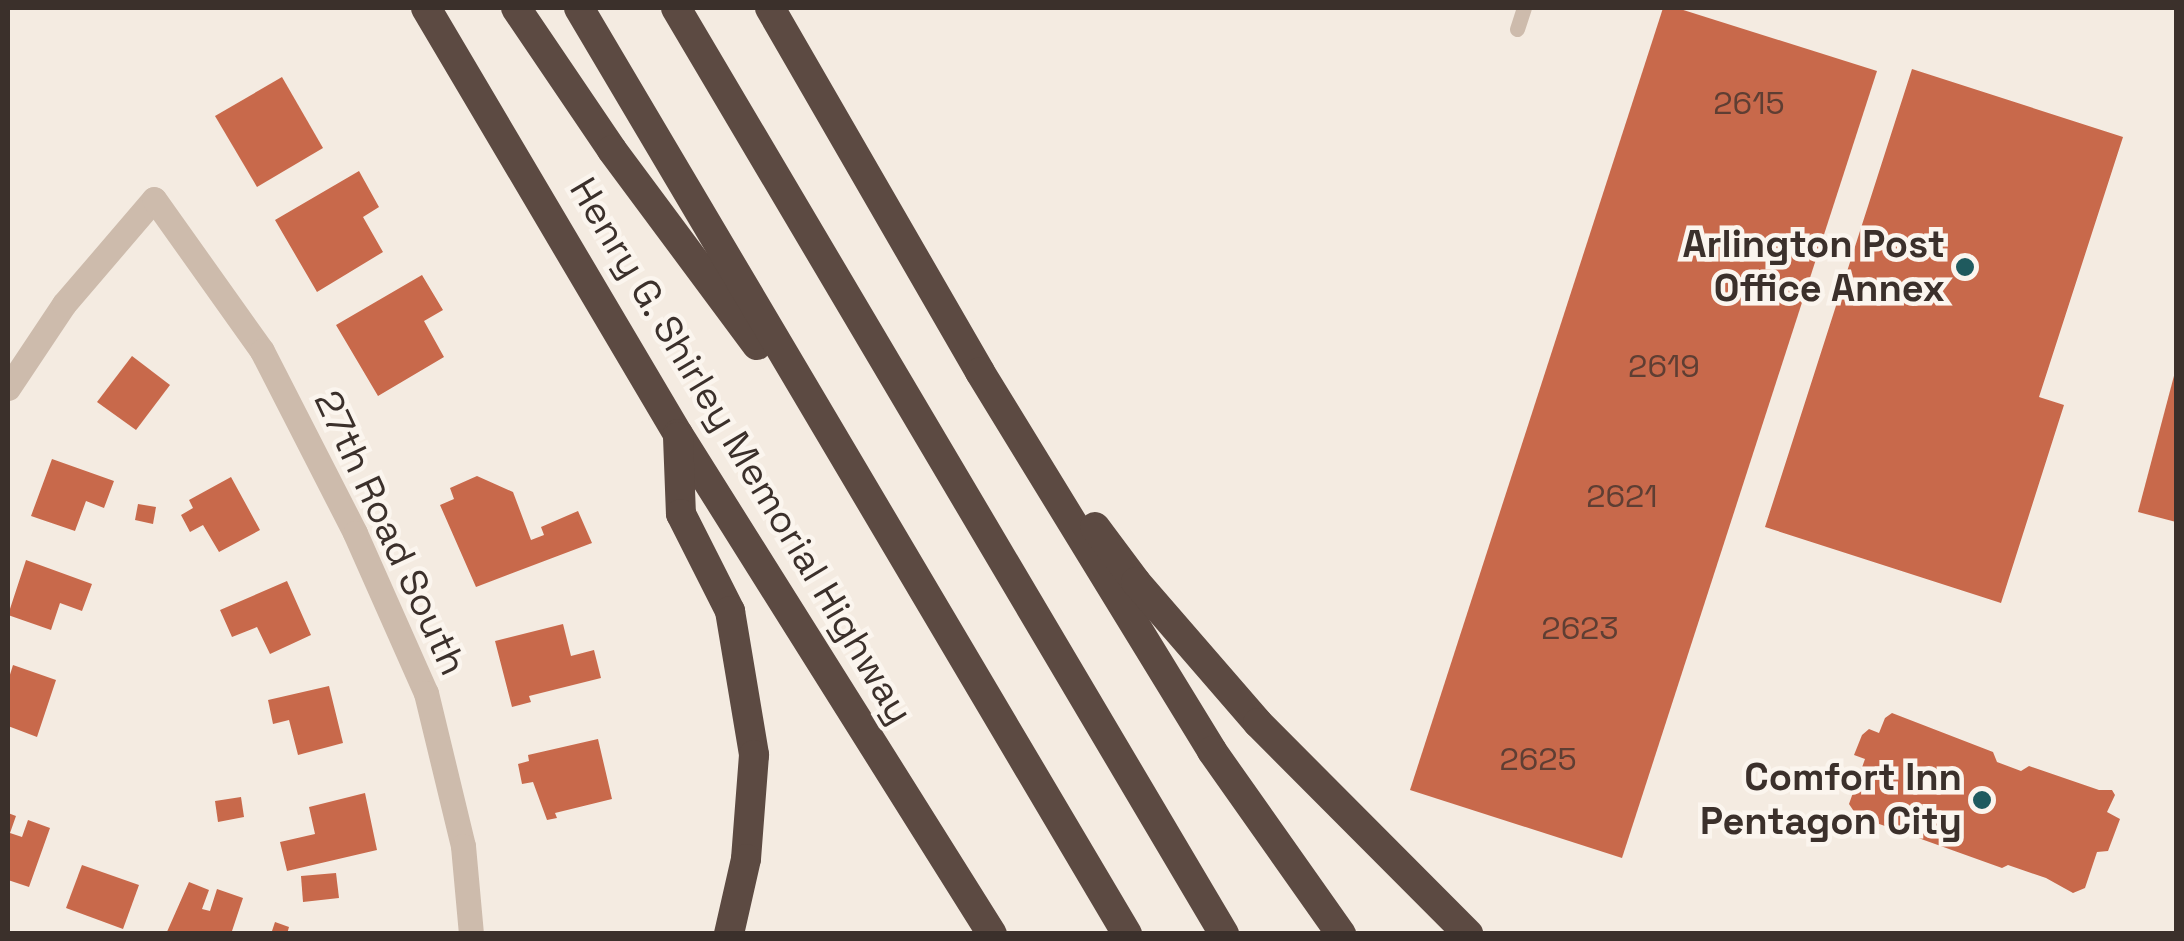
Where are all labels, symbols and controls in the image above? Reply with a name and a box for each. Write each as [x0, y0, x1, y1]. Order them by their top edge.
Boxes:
house number: 2615 [1713, 84, 1785, 122]
street label: Henry G. Shirley Memorial Highway [559, 169, 923, 733]
place label: Arlington Post Office Annex [1682, 222, 1945, 312]
marker: Arlington Post Office Annex [1954, 256, 1976, 278]
house number: 2619 [1628, 347, 1700, 385]
street label: 27th Road South [304, 384, 476, 682]
house number: 2621 [1586, 477, 1658, 515]
house number: 2623 [1541, 609, 1619, 647]
house number: 2625 [1499, 740, 1577, 778]
place label: Comfort Inn Pentagon City [1700, 755, 1962, 844]
marker: Comfort Inn Pentagon City [1971, 789, 1993, 811]

